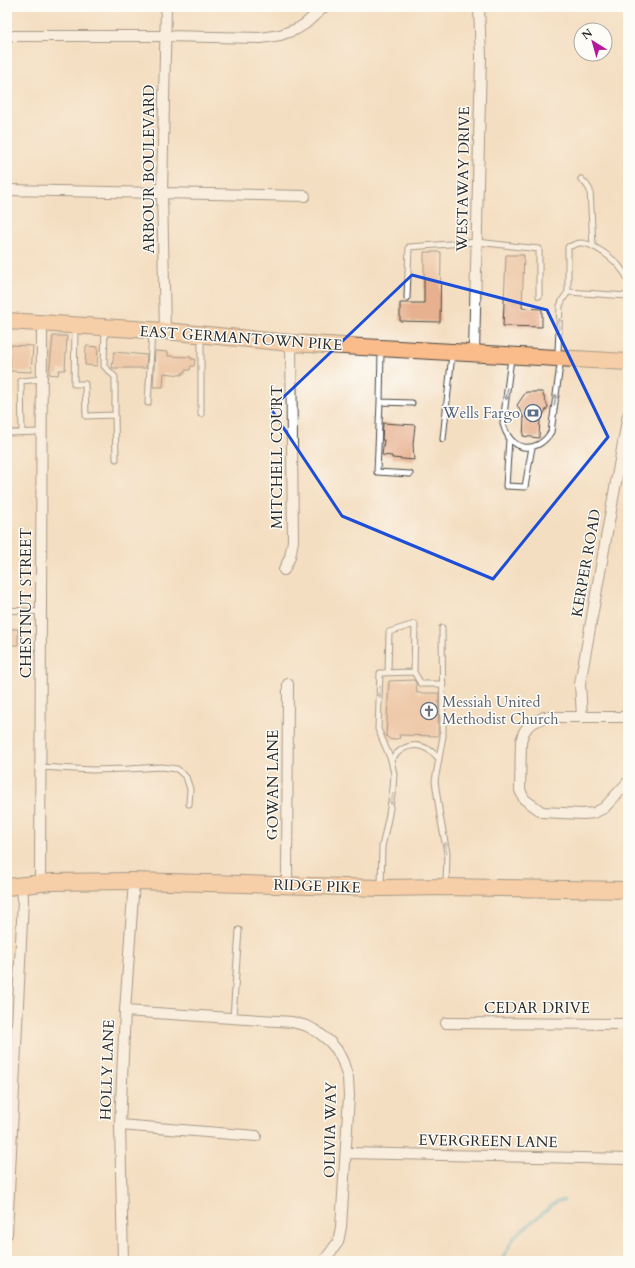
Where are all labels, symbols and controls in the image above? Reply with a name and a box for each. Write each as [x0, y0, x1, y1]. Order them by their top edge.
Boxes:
north arrow [573, 22, 613, 62]
text: N [579, 25, 596, 43]
street label: ARBOUR BOULEVARD [139, 85, 159, 253]
street label: WESTAWAY DRIVE [452, 106, 474, 253]
one-way arrow [555, 318, 562, 331]
street label: EAST GERMANTOWN PIKE [139, 321, 343, 355]
street label: MITCHELL COURT [267, 385, 287, 529]
one-way arrow [503, 387, 510, 400]
one-way arrow [551, 394, 559, 407]
place label: Wells Fargo [442, 403, 520, 423]
bank icon: Wells Fargo [523, 403, 543, 423]
street label: KERPER ROAD [567, 507, 605, 619]
street label: CHESTNUT STREET [16, 528, 36, 678]
one-way arrow [376, 685, 383, 698]
place label: Messiah United Methodist Church [442, 692, 559, 729]
church icon: Messiah United Methodist Church [419, 701, 439, 721]
street label: GOWAN LANE [263, 730, 283, 840]
one-way arrow [388, 792, 396, 805]
one-way arrow [442, 842, 450, 855]
street label: RIDGE PIKE [273, 874, 361, 898]
street label: CEDAR DRIVE [484, 998, 590, 1018]
street label: HOLLY LANE [95, 1019, 119, 1121]
street label: OLIVIA WAY [319, 1081, 341, 1178]
street label: EVERGREEN LANE [418, 1130, 558, 1152]

